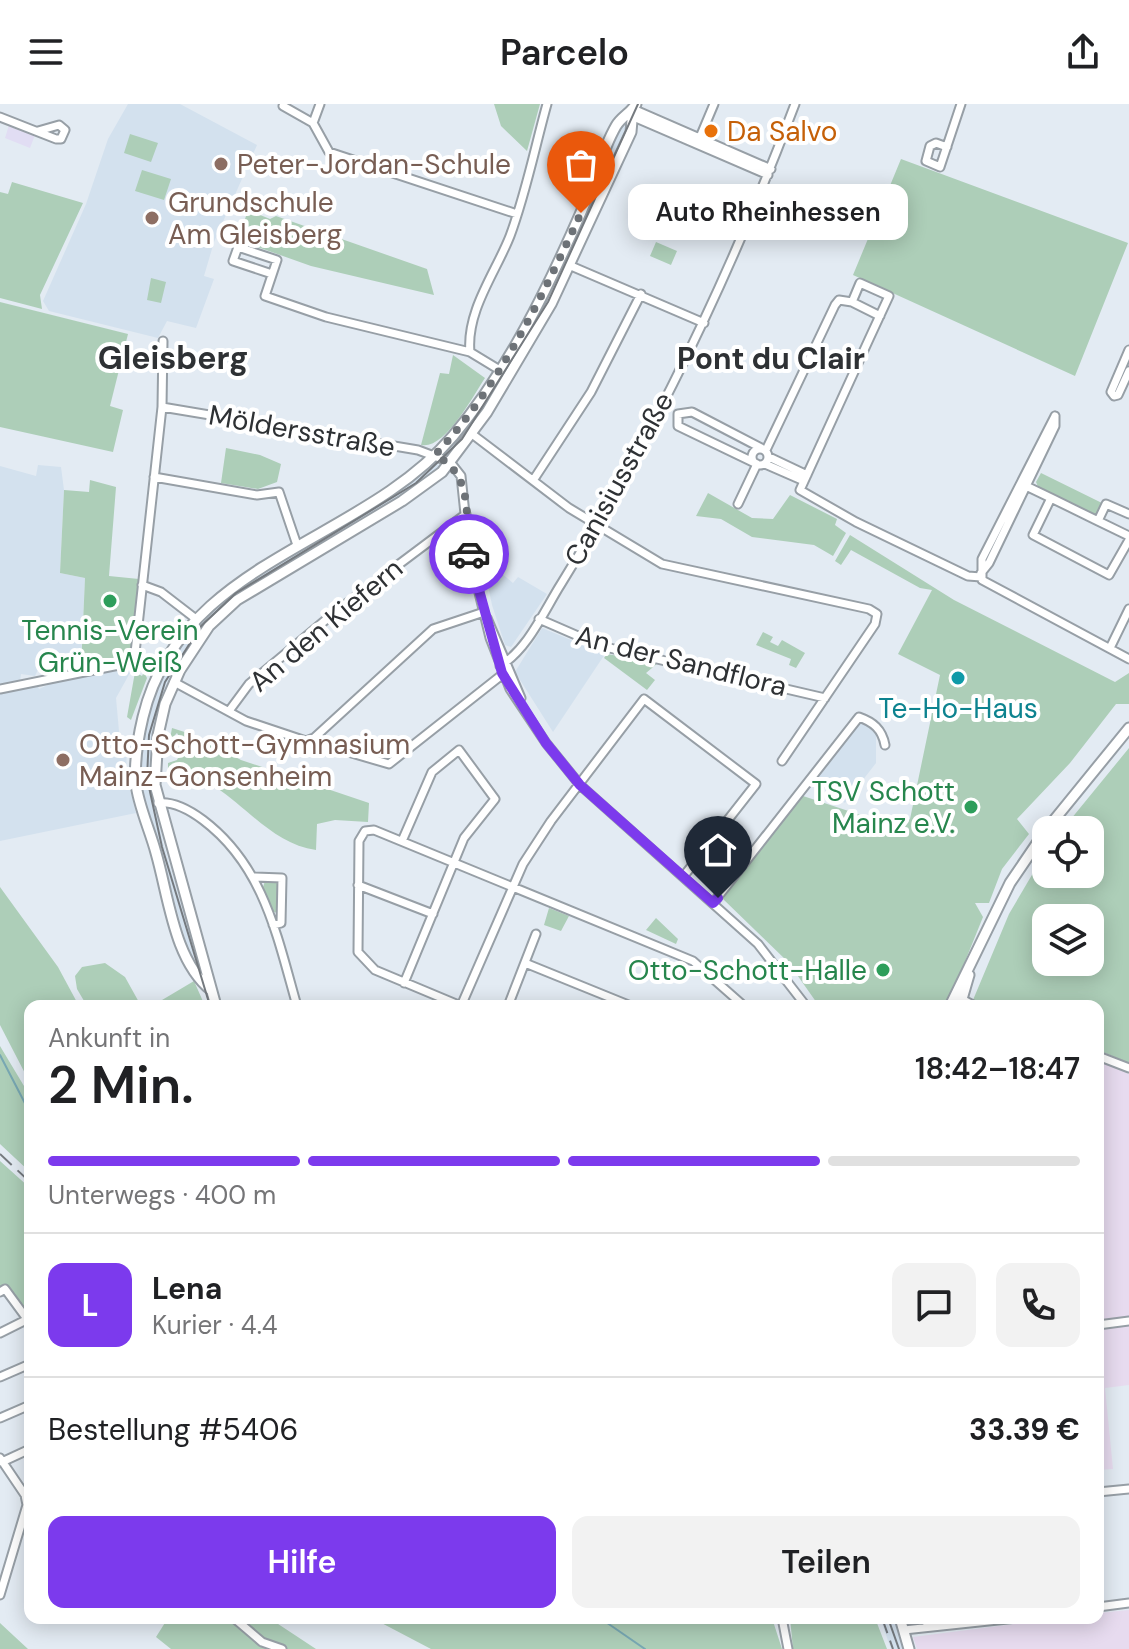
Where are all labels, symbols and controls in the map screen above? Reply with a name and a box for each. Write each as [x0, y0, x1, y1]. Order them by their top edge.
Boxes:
text: Parcelo [500, 29, 629, 76]
icon: menu [24, 30, 68, 74]
icon: share [1061, 30, 1105, 74]
place label: Da Salvo [727, 113, 837, 150]
marker: Da Salvo [702, 122, 720, 140]
pin [547, 131, 615, 213]
icon: bag [559, 143, 603, 187]
place label: Peter-Jordan-Schule [237, 146, 511, 183]
marker: Peter-Jordan-Schule [212, 155, 230, 173]
place label: Grundschule Am Gleisberg [168, 184, 342, 253]
callout: Auto Rheinhessen [629, 185, 909, 241]
text: Auto Rheinhessen [655, 195, 881, 229]
marker: Grundschule Am Gleisberg [143, 209, 161, 227]
district label: Gleisberg [98, 337, 248, 379]
district label: Pont du Clair [677, 339, 865, 378]
street label: Canisiusstraße [556, 386, 682, 572]
street label: Möldersstraße [206, 396, 398, 466]
courier [429, 514, 509, 594]
icon: car [447, 532, 491, 576]
street label: An den Kiefern [242, 550, 410, 700]
marker: Tennis-Verein Grün-Weiß [101, 592, 119, 610]
place label: Tennis-Verein Grün-Weiß [21, 612, 199, 681]
street label: An der Sandflora [572, 617, 790, 705]
marker: Te-Ho-Haus [949, 669, 967, 687]
place label: Te-Ho-Haus [878, 690, 1038, 727]
place label: Otto-Schott-Gymnasium Mainz-Gonsenheim [79, 726, 410, 795]
marker: Otto-Schott-Gymnasium Mainz-Gonsenheim [54, 751, 72, 769]
place label: TSV Schott Mainz e.V. [812, 773, 955, 842]
marker: TSV Schott Mainz e.V. [962, 798, 980, 816]
pin [684, 816, 752, 898]
map controls [1032, 816, 1104, 976]
button: locate [1032, 816, 1104, 888]
icon: home [696, 828, 740, 872]
button: layers [1032, 904, 1104, 976]
place label: Otto-Schott-Halle [628, 952, 867, 989]
marker: Otto-Schott-Halle [874, 961, 892, 979]
text: Ankunft in [48, 1021, 170, 1055]
text: 18:42–18:47 [915, 1049, 1080, 1088]
text: 2 Min. [48, 1051, 194, 1119]
text: Unterwegs · 400 m [48, 1178, 276, 1212]
button: chat [892, 1263, 976, 1347]
button: phone [996, 1263, 1080, 1347]
text: Lena [152, 1269, 222, 1308]
text: L [82, 1286, 98, 1325]
text: Kurier · 4.4 [152, 1308, 278, 1342]
text: Bestellung #5406 [48, 1410, 298, 1449]
text: 33.39 € [969, 1410, 1080, 1449]
button: Hilfe [48, 1516, 556, 1608]
button: Teilen [572, 1516, 1080, 1608]

